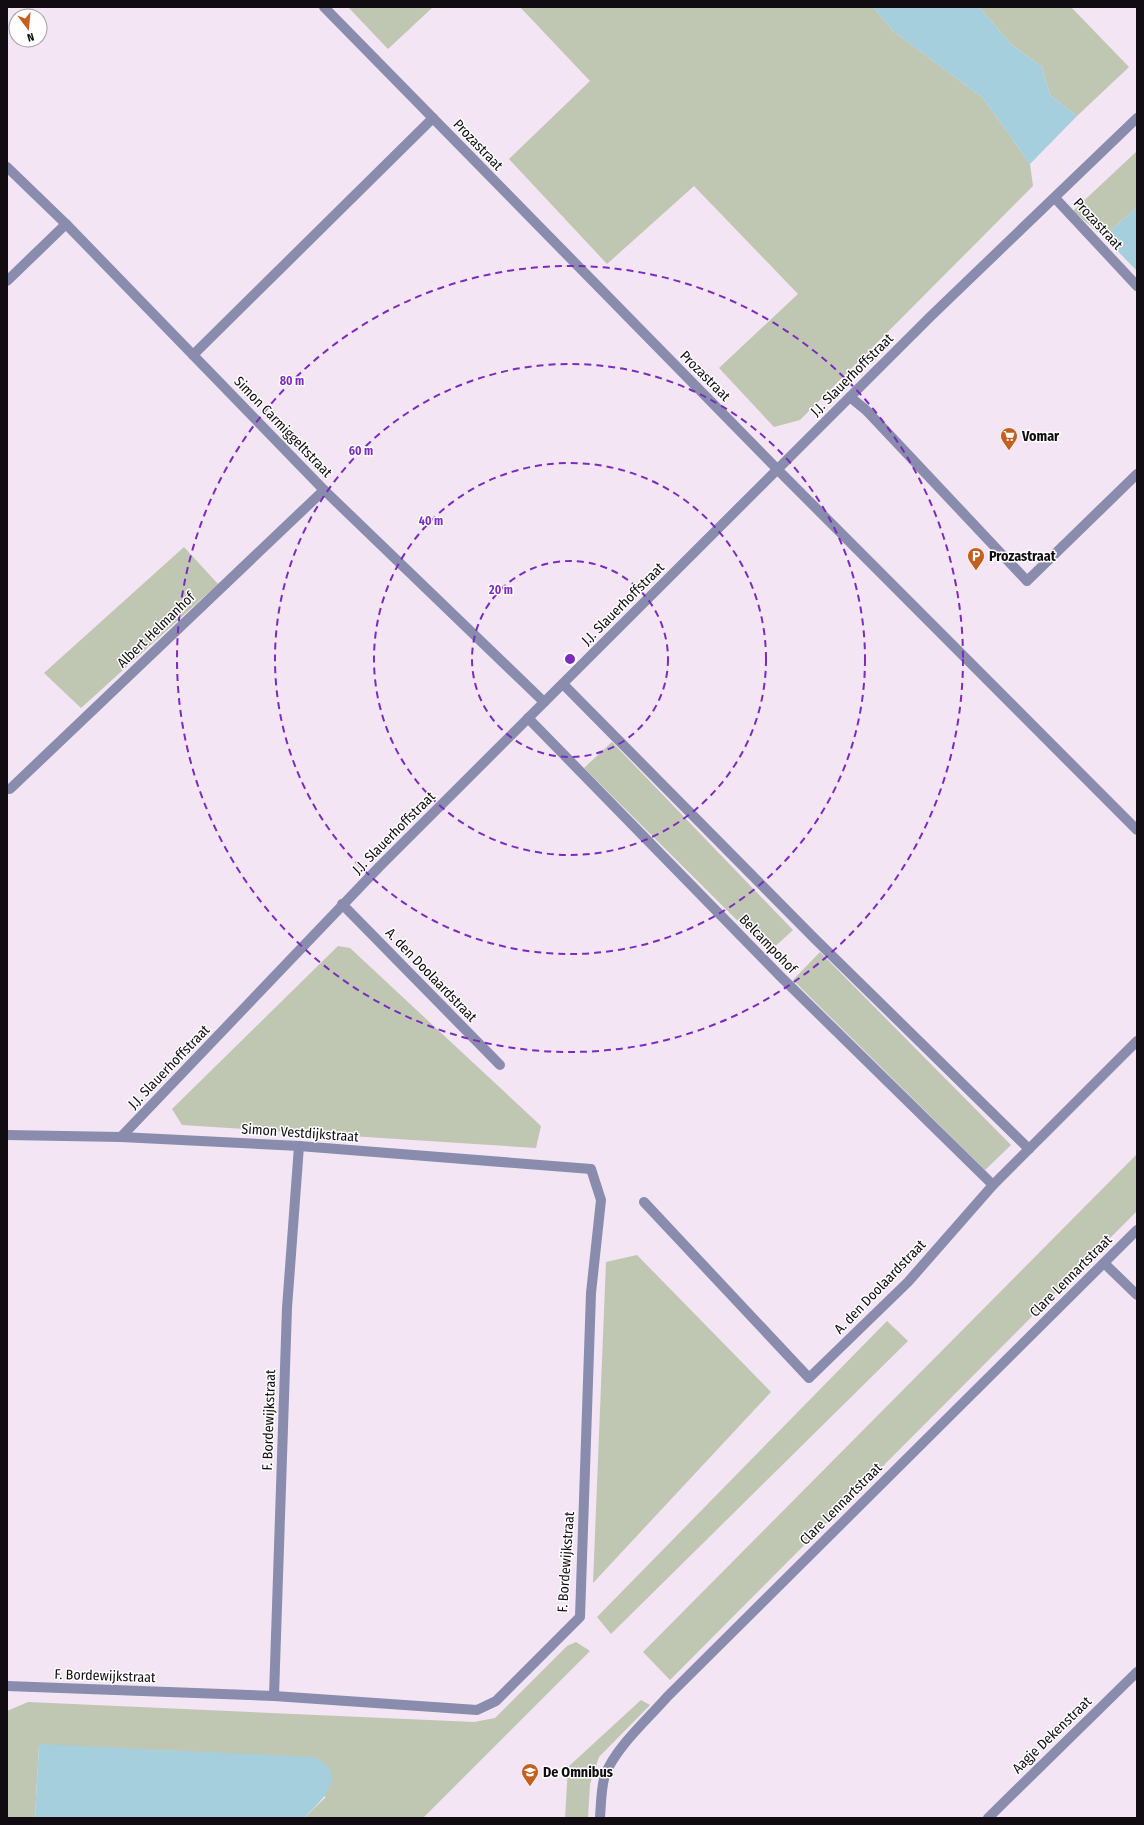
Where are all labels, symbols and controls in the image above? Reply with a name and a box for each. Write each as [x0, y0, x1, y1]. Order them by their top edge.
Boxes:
north arrow [8, 8, 48, 48]
text: N [26, 30, 36, 44]
street label: Prozastraat [450, 116, 507, 174]
street label: Prozastraat [1070, 195, 1126, 254]
street label: J.J. Slauerhoffstraat [807, 330, 897, 420]
street label: Prozastraat [676, 347, 734, 405]
street label: Simon Carmiggeltstraat [230, 373, 336, 481]
text: 80 m [280, 374, 304, 388]
supermarket icon: Vomar [999, 426, 1019, 451]
place label: Vomar [1021, 428, 1060, 445]
text: 60 m [349, 444, 373, 458]
text: 40 m [419, 514, 443, 528]
parking icon: Prozastraat [966, 546, 986, 571]
place label: Prozastraat [989, 548, 1057, 565]
street label: J.J. Slauerhoffstraat [578, 559, 668, 649]
text: 20 m [488, 583, 513, 597]
street label: Albert Helmanhof [114, 588, 200, 671]
centre of rings [563, 652, 577, 666]
street label: J.J. Slauerhoffstraat [349, 788, 439, 878]
street label: Belcampohof [736, 911, 802, 978]
street label: A. den Doolaardstraat [382, 924, 481, 1026]
street label: J.J. Slauerhoffstraat [125, 1021, 214, 1112]
street label: Simon Vestdijkstraat [241, 1120, 360, 1146]
street label: Clare Lennartstraat [1026, 1231, 1116, 1321]
street label: A. den Doolaardstraat [831, 1236, 930, 1338]
street label: F. Bordewijkstraat [259, 1369, 279, 1471]
street label: Clare Lennartstraat [796, 1459, 886, 1549]
street label: F. Bordewijkstraat [554, 1511, 578, 1613]
street label: F. Bordewijkstraat [54, 1666, 156, 1686]
street label: Aagje Dekenstraat [1009, 1693, 1095, 1777]
school or university icon: De Omnibus [520, 1762, 540, 1787]
place label: De Omnibus [543, 1764, 613, 1781]

